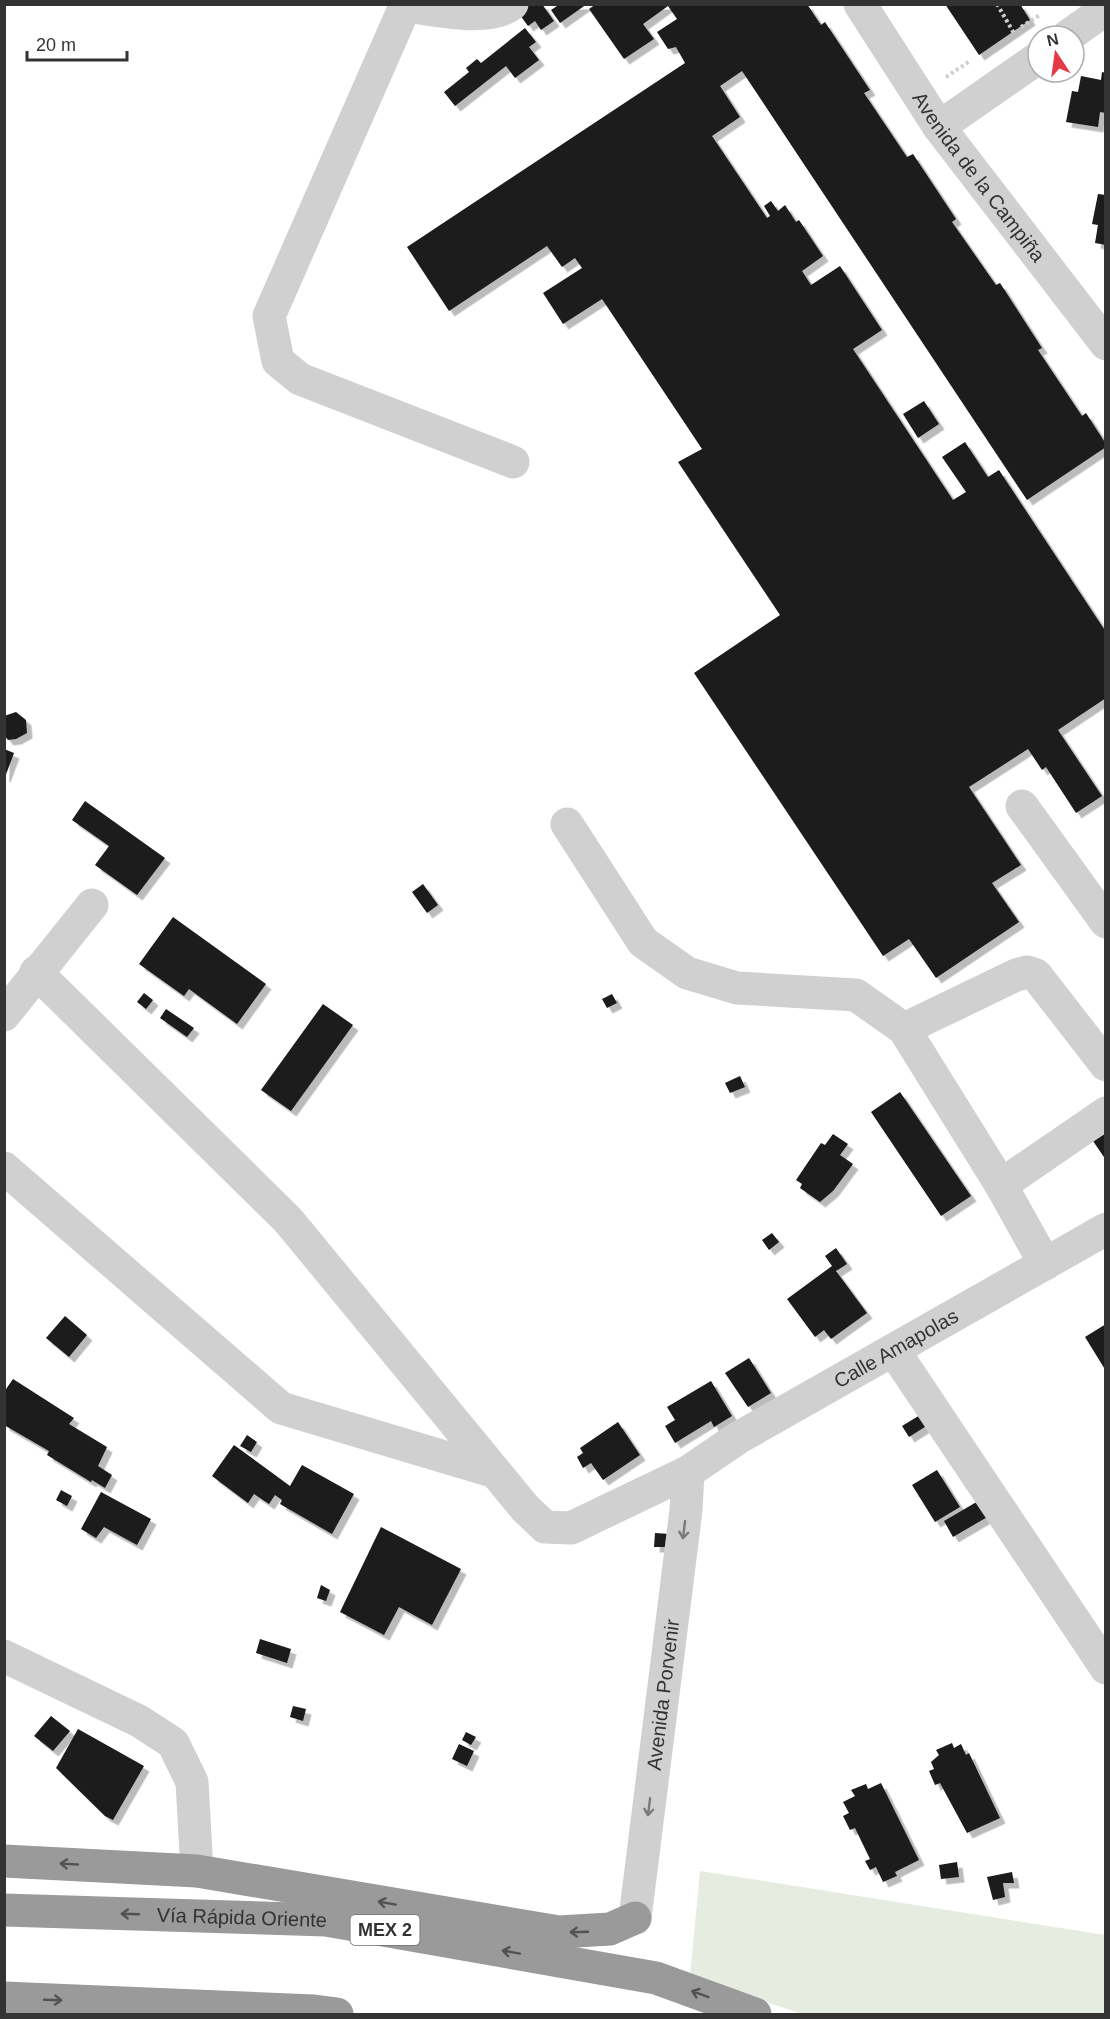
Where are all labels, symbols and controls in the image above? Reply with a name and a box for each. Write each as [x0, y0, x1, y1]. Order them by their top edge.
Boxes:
scale bar [27, 24, 128, 62]
north arrow [1026, 24, 1086, 84]
text: N [1045, 30, 1060, 49]
text: 20 m [36, 35, 76, 55]
street label: Avenida de la Campiña [908, 88, 1050, 267]
street label: Calle Amapolas [830, 1304, 962, 1392]
one-way arrow [678, 1520, 689, 1540]
street label: Avenida Porvenir [643, 1618, 683, 1772]
one-way arrow [643, 1797, 654, 1817]
one-way arrow [59, 1859, 79, 1870]
one-way arrow [377, 1897, 397, 1908]
street label: Vía Rápida Oriente [156, 1904, 327, 1931]
one-way arrow [120, 1908, 140, 1920]
road number: MEX 2 [350, 1915, 420, 1945]
one-way arrow [570, 1926, 590, 1937]
one-way arrow [501, 1946, 521, 1957]
one-way arrow [692, 1988, 710, 1999]
one-way arrow [43, 1994, 63, 2006]

